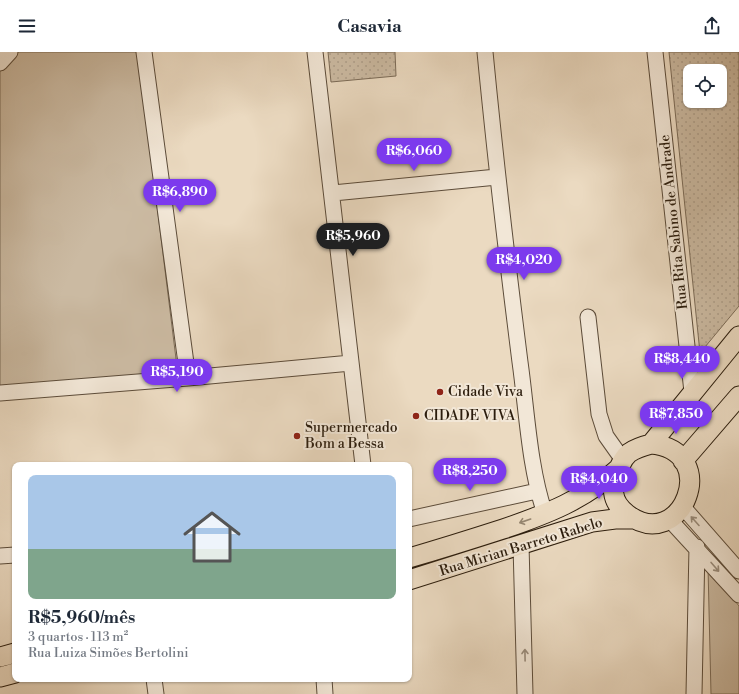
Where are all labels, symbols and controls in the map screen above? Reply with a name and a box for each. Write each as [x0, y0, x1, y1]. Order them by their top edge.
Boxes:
icon: menu [16, 15, 38, 37]
text: Casavia [337, 15, 402, 38]
icon: share [701, 15, 723, 37]
map controls [683, 64, 727, 108]
button: locate [683, 64, 727, 108]
street label: Rua Rita Sabino de Andrade [656, 134, 692, 310]
pin: R$6,060 [377, 138, 451, 172]
text: R$6,060 [386, 143, 442, 159]
pin: R$6,890 [143, 179, 217, 213]
text: R$6,890 [152, 184, 208, 200]
pin: R$5,960 [316, 223, 390, 257]
text: R$5,960 [325, 228, 381, 244]
pin: R$4,020 [487, 247, 561, 281]
text: R$4,020 [496, 252, 552, 268]
pin: R$8,440 [645, 346, 719, 380]
text: R$8,440 [654, 351, 710, 367]
pin: R$5,190 [140, 359, 214, 393]
text: R$5,190 [150, 364, 204, 380]
place label: Cidade Viva [448, 383, 524, 401]
marker: Cidade Viva [435, 387, 445, 397]
pin: R$7,850 [639, 401, 713, 435]
text: R$7,850 [649, 406, 703, 422]
place label: CIDADE VIVA [424, 407, 516, 425]
marker: CIDADE VIVA [411, 411, 421, 421]
place label: Supermercado Bom a Bessa [304, 419, 398, 453]
marker: Supermercado Bom a Bessa [292, 431, 302, 441]
pin: R$8,250 [433, 458, 507, 492]
text: R$8,250 [442, 463, 498, 479]
pin: R$4,040 [562, 466, 636, 500]
text: R$4,040 [570, 471, 628, 487]
icon: home [176, 501, 248, 573]
street label: Rua Mirian Barreto Rabelo [437, 514, 605, 580]
one-way arrow [691, 515, 700, 526]
one-way arrow [518, 518, 531, 525]
one-way arrow [710, 562, 719, 573]
text: R$5,960/mês [28, 607, 135, 629]
text: 3 quartos · 113 m² [28, 629, 128, 645]
text: Rua Luiza Simões Bertolini [28, 645, 188, 661]
one-way arrow [521, 649, 528, 662]

